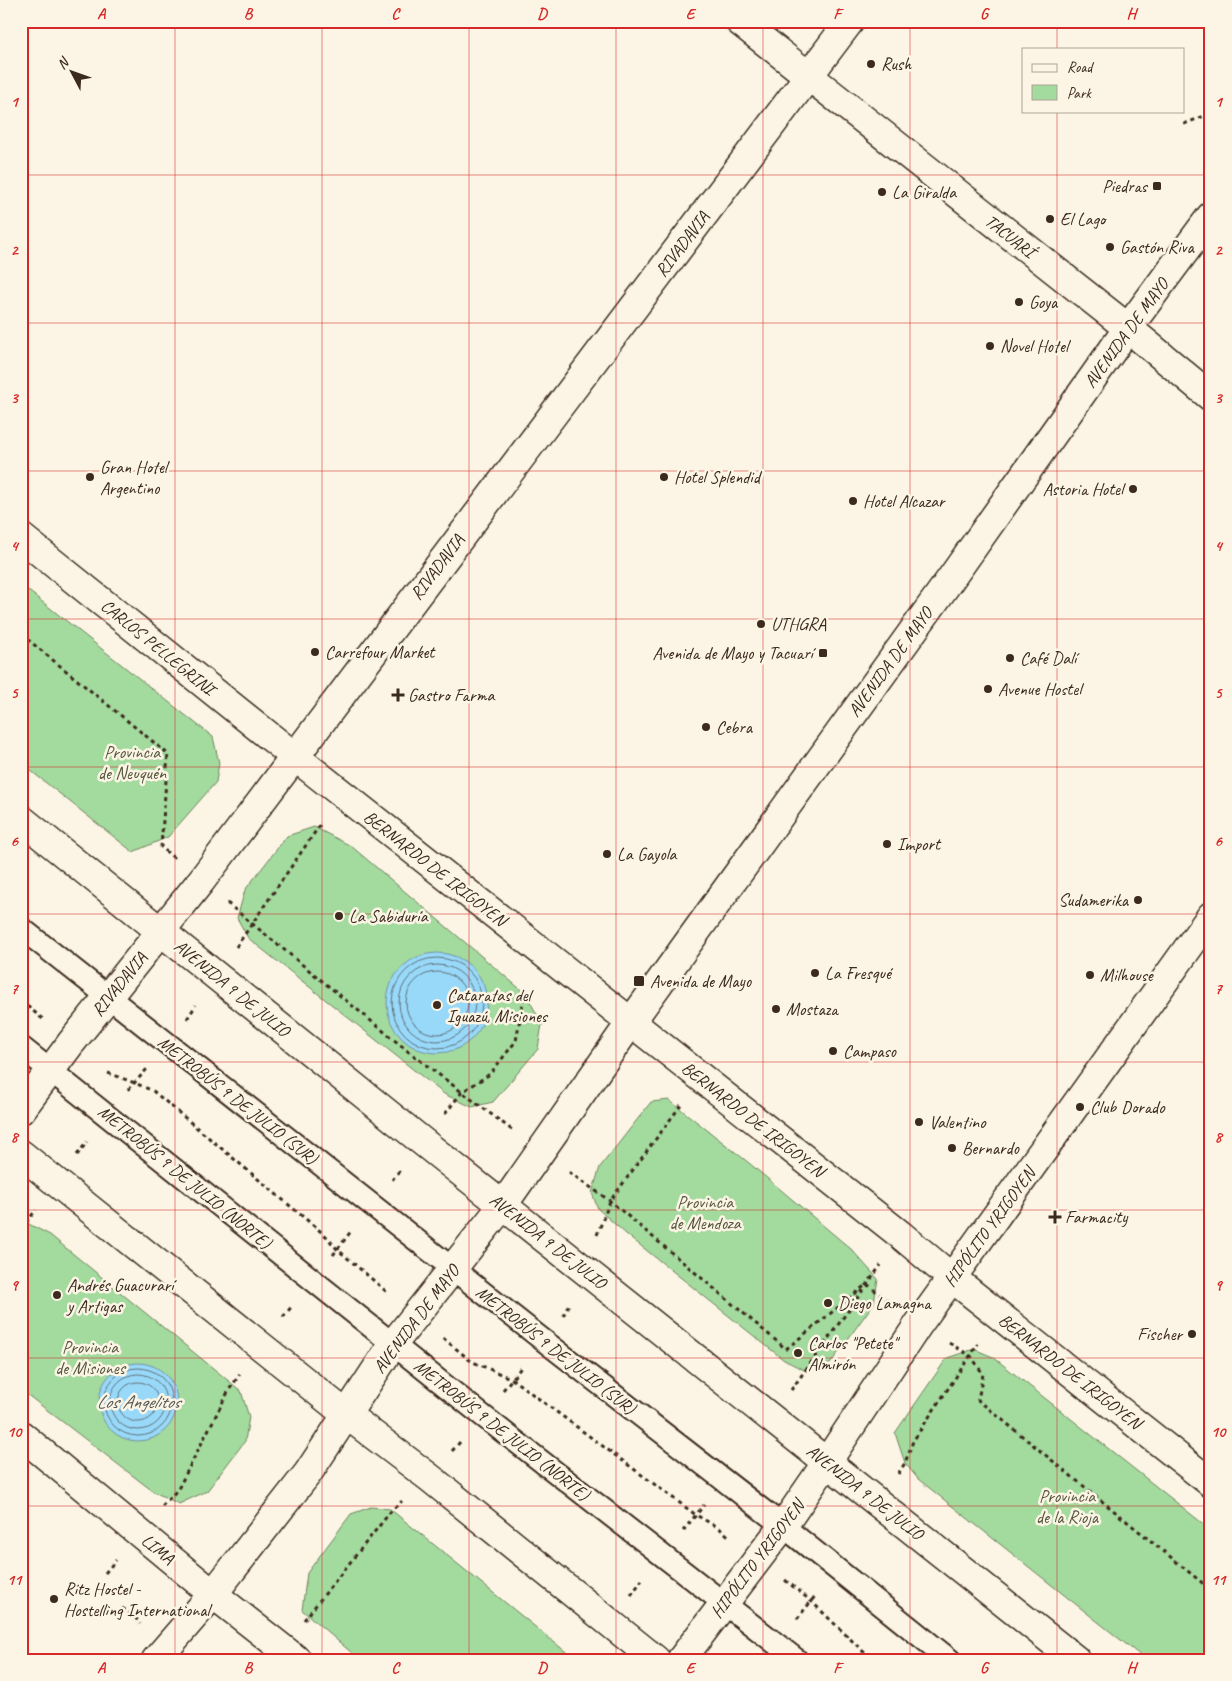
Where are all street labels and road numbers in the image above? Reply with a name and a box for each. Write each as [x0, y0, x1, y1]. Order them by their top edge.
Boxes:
street label: RIVADAVIA [650, 206, 714, 281]
street label: TACUARÍ [981, 210, 1042, 265]
street label: AVENIDA DE MAYO [1079, 272, 1174, 392]
street label: RIVADAVIA [405, 529, 469, 604]
street label: CARLOS PELLEGRINI [97, 594, 222, 702]
street label: AVENIDA DE MAYO [843, 601, 938, 721]
street label: BERNARDO DE IRIGOYEN [359, 806, 513, 932]
street label: AVENIDA 9 DE JULIO [170, 935, 296, 1043]
street label: RIVADAVIA [86, 947, 152, 1021]
street label: METROBÚS 9 DE JULIO (SUR) [154, 1031, 323, 1170]
street label: BERNARDO DE IRIGOYEN [677, 1057, 831, 1183]
street label: METROBÚS 9 DE JULIO (NORTE) [94, 1100, 277, 1254]
street label: HIPÓLITO YRIGOYEN [938, 1161, 1041, 1291]
street label: AVENIDA 9 DE JULIO [485, 1189, 612, 1295]
street label: AVENIDA DE MAYO [368, 1259, 465, 1377]
street label: METROBÚS 9 DE JULIO (SUR) [472, 1281, 641, 1420]
street label: BERNARDO DE IRIGOYEN [994, 1309, 1148, 1435]
street label: METROBÚS 9 DE JULIO (NORTE) [410, 1355, 595, 1506]
street label: AVENIDA 9 DE JULIO [802, 1440, 929, 1546]
street label: HIPÓLITO YRIGOYEN [706, 1493, 810, 1622]
street label: LIMA [137, 1529, 180, 1570]

